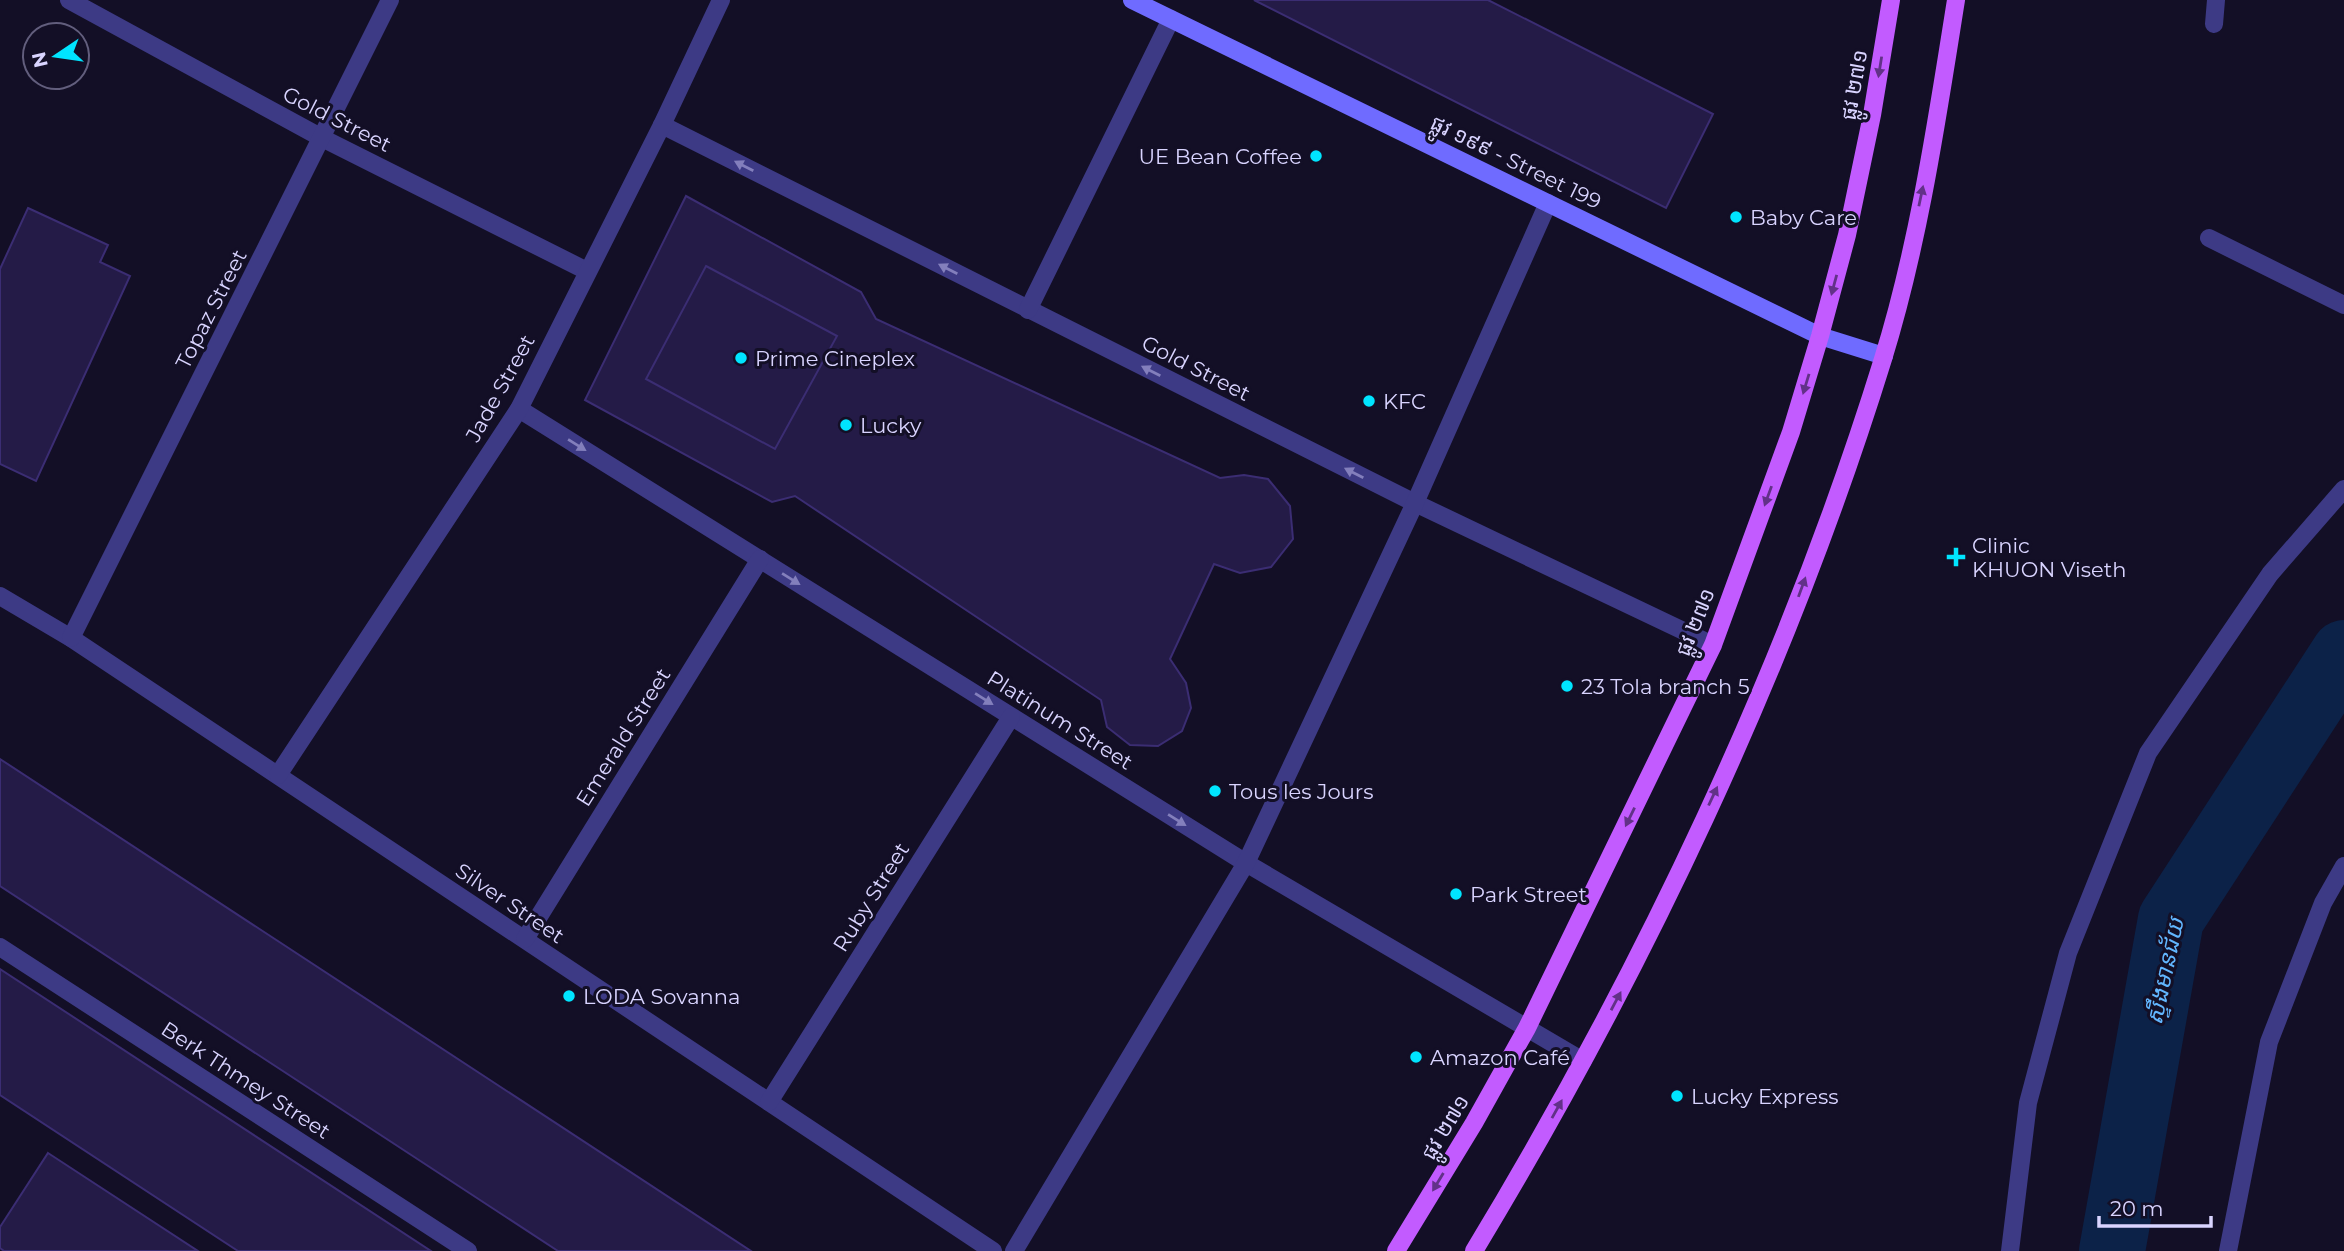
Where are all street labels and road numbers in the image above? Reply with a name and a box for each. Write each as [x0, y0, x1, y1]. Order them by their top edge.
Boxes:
street label: ផ្លូវ ២៧១ [1836, 48, 1880, 123]
street label: Gold Street [279, 81, 395, 157]
street label: ផ្លូវ ១៩៩ - Street 199 [1423, 110, 1605, 221]
street label: Topaz Street [170, 245, 252, 373]
street label: Jade Street [460, 330, 540, 447]
street label: Gold Street [1138, 330, 1254, 406]
street label: ផ្លូវ ២៧១ [1670, 584, 1727, 662]
street label: Emerald Street [571, 663, 675, 811]
street label: Platinum Street [983, 665, 1137, 775]
street label: Ruby Street [828, 838, 914, 956]
street label: Silver Street [451, 858, 569, 948]
street label: Berk Thmey Street [157, 1016, 335, 1144]
street label: ផ្លូវ ២៧១ [1416, 1090, 1480, 1168]

